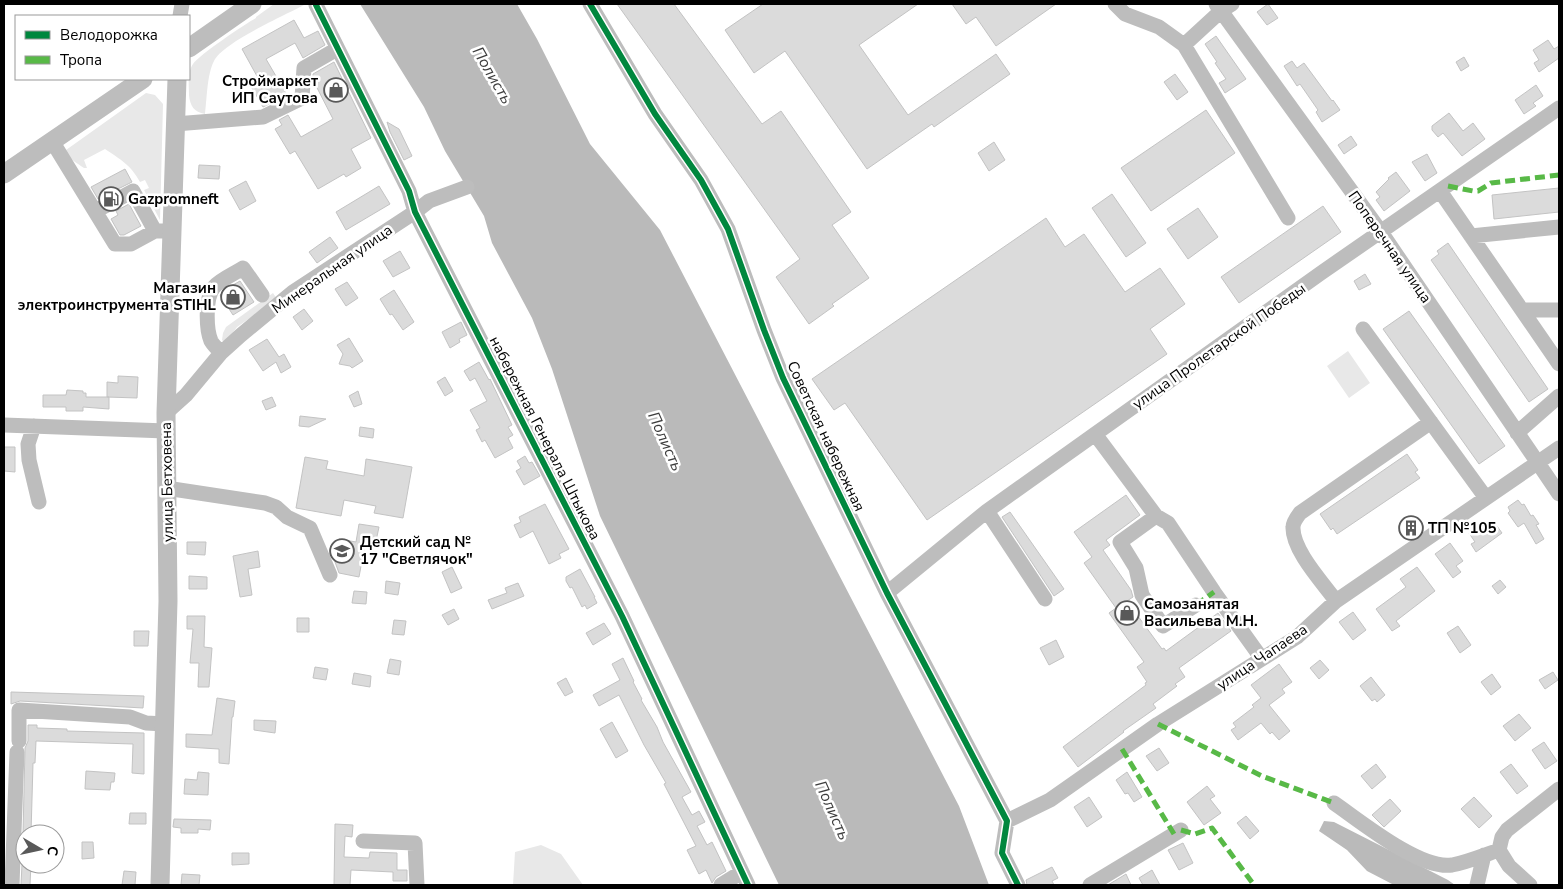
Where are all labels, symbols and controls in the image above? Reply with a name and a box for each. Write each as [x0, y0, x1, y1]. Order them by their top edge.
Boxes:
legend [15, 15, 190, 80]
text: Велодорожка [60, 25, 158, 45]
water label: Полисть [467, 43, 517, 108]
text: Тропа [60, 50, 102, 70]
place label: Строймаркет ИП Саутова [222, 71, 318, 108]
shop icon: Строймаркет ИП Саутова [323, 77, 349, 103]
fuel station icon: Gazpromneft [98, 186, 124, 212]
street label: Поперечная улица [1344, 187, 1436, 307]
place label: Gazpromneft [128, 189, 219, 209]
street label: Минеральная улица [268, 220, 396, 318]
place label: Магазин электроинструмента STIHL [18, 278, 217, 315]
street label: улица Пролетарской Победы [1128, 278, 1310, 414]
shop icon: Магазин электроинструмента STIHL [220, 284, 246, 310]
street label: набережная Генерала Штыкова [485, 333, 605, 543]
street label: Советская набережная [782, 358, 870, 514]
water label: Полисть [642, 408, 688, 475]
street label: улица Бетховена [156, 422, 178, 542]
building icon: ТП №105 [1398, 515, 1424, 541]
place label: ТП №105 [1428, 518, 1496, 538]
place label: Детский сад № 17 "Светлячок" [360, 532, 473, 569]
school or university icon: Детский сад № 17 "Светлячок" [329, 538, 355, 564]
place label: Самозанятая Васильева М.Н. [1144, 594, 1258, 631]
shop icon: Самозанятая Васильева М.Н. [1114, 600, 1140, 626]
street label: улица Чапаева [1213, 619, 1311, 695]
water label: Полисть [809, 777, 855, 844]
north arrow [15, 824, 65, 874]
text: С [42, 845, 62, 858]

